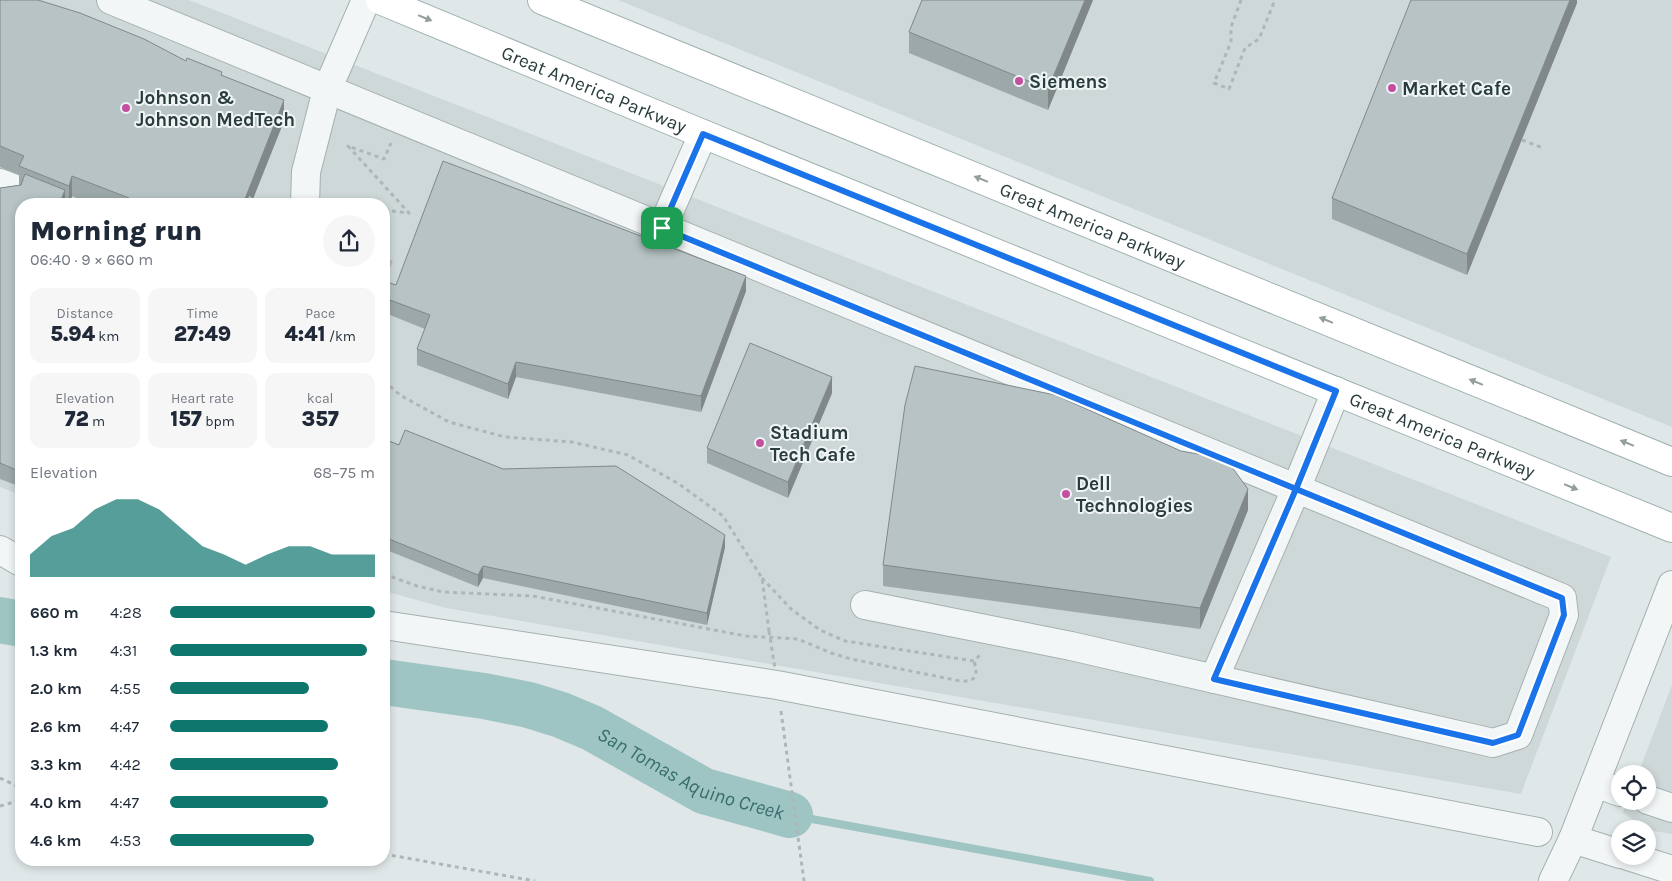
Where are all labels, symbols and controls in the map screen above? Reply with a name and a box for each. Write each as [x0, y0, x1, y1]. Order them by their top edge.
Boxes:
one-way arrow [418, 15, 432, 23]
street label: Great America Parkway [498, 42, 690, 138]
place label: Siemens [1029, 71, 1107, 93]
marker: Siemens [1013, 75, 1025, 87]
place label: Market Cafe [1402, 78, 1511, 100]
marker: Market Cafe [1386, 82, 1398, 94]
place label: Johnson & Johnson MedTech [136, 87, 295, 131]
marker: Johnson & Johnson MedTech [120, 102, 132, 114]
one-way arrow [974, 175, 988, 183]
street label: Great America Parkway [996, 178, 1189, 274]
pin [641, 207, 683, 249]
text: Morning run [30, 214, 202, 247]
icon: arrive [648, 214, 676, 242]
button: share [323, 215, 375, 267]
text: 06:40 · 9 × 660 m [30, 250, 153, 269]
text: Distance [57, 305, 113, 322]
text: Time [187, 305, 218, 322]
text: Pace [305, 305, 335, 322]
one-way arrow [1319, 316, 1333, 324]
text: 5.94 [50, 322, 95, 346]
text: 27:49 [174, 322, 231, 346]
text: 4:41 [284, 322, 326, 346]
text: km [95, 328, 119, 345]
text: /km [326, 328, 356, 345]
one-way arrow [1469, 378, 1484, 385]
street label: Great America Parkway [1346, 388, 1538, 483]
text: Elevation [55, 390, 114, 407]
text: Heart rate [171, 390, 234, 407]
text: kcal [307, 390, 334, 407]
text: 72 [64, 407, 89, 431]
text: 157 [170, 407, 202, 431]
text: 357 [301, 407, 339, 431]
text: m [89, 413, 105, 430]
text: bpm [202, 413, 235, 430]
place label: Stadium Tech Cafe [770, 422, 856, 466]
marker: Stadium Tech Cafe [754, 437, 766, 449]
one-way arrow [1620, 439, 1634, 447]
text: Elevation [30, 463, 98, 482]
text: 68–75 m [313, 463, 375, 482]
place label: Dell Technologies [1076, 473, 1193, 517]
one-way arrow [1564, 483, 1578, 491]
marker: Dell Technologies [1060, 488, 1072, 500]
text: 660 m [30, 603, 79, 622]
text: 4:28 [110, 603, 142, 622]
text: 1.3 km [30, 641, 78, 660]
text: 4:31 [110, 641, 137, 660]
text: 2.0 km [30, 679, 82, 698]
text: 4:55 [110, 679, 141, 698]
text: 2.6 km [30, 717, 82, 736]
text: 4:47 [110, 717, 139, 736]
water label: San Tomas Aquino Creek [594, 723, 788, 825]
text: 3.3 km [30, 755, 82, 774]
text: 4:42 [110, 755, 141, 774]
map controls [1611, 765, 1656, 865]
button: locate [1611, 765, 1656, 810]
text: 4.0 km [30, 793, 82, 812]
text: 4:47 [110, 793, 139, 812]
button: layers [1611, 820, 1656, 865]
text: 4.6 km [30, 831, 81, 850]
text: 4:53 [110, 831, 141, 850]

